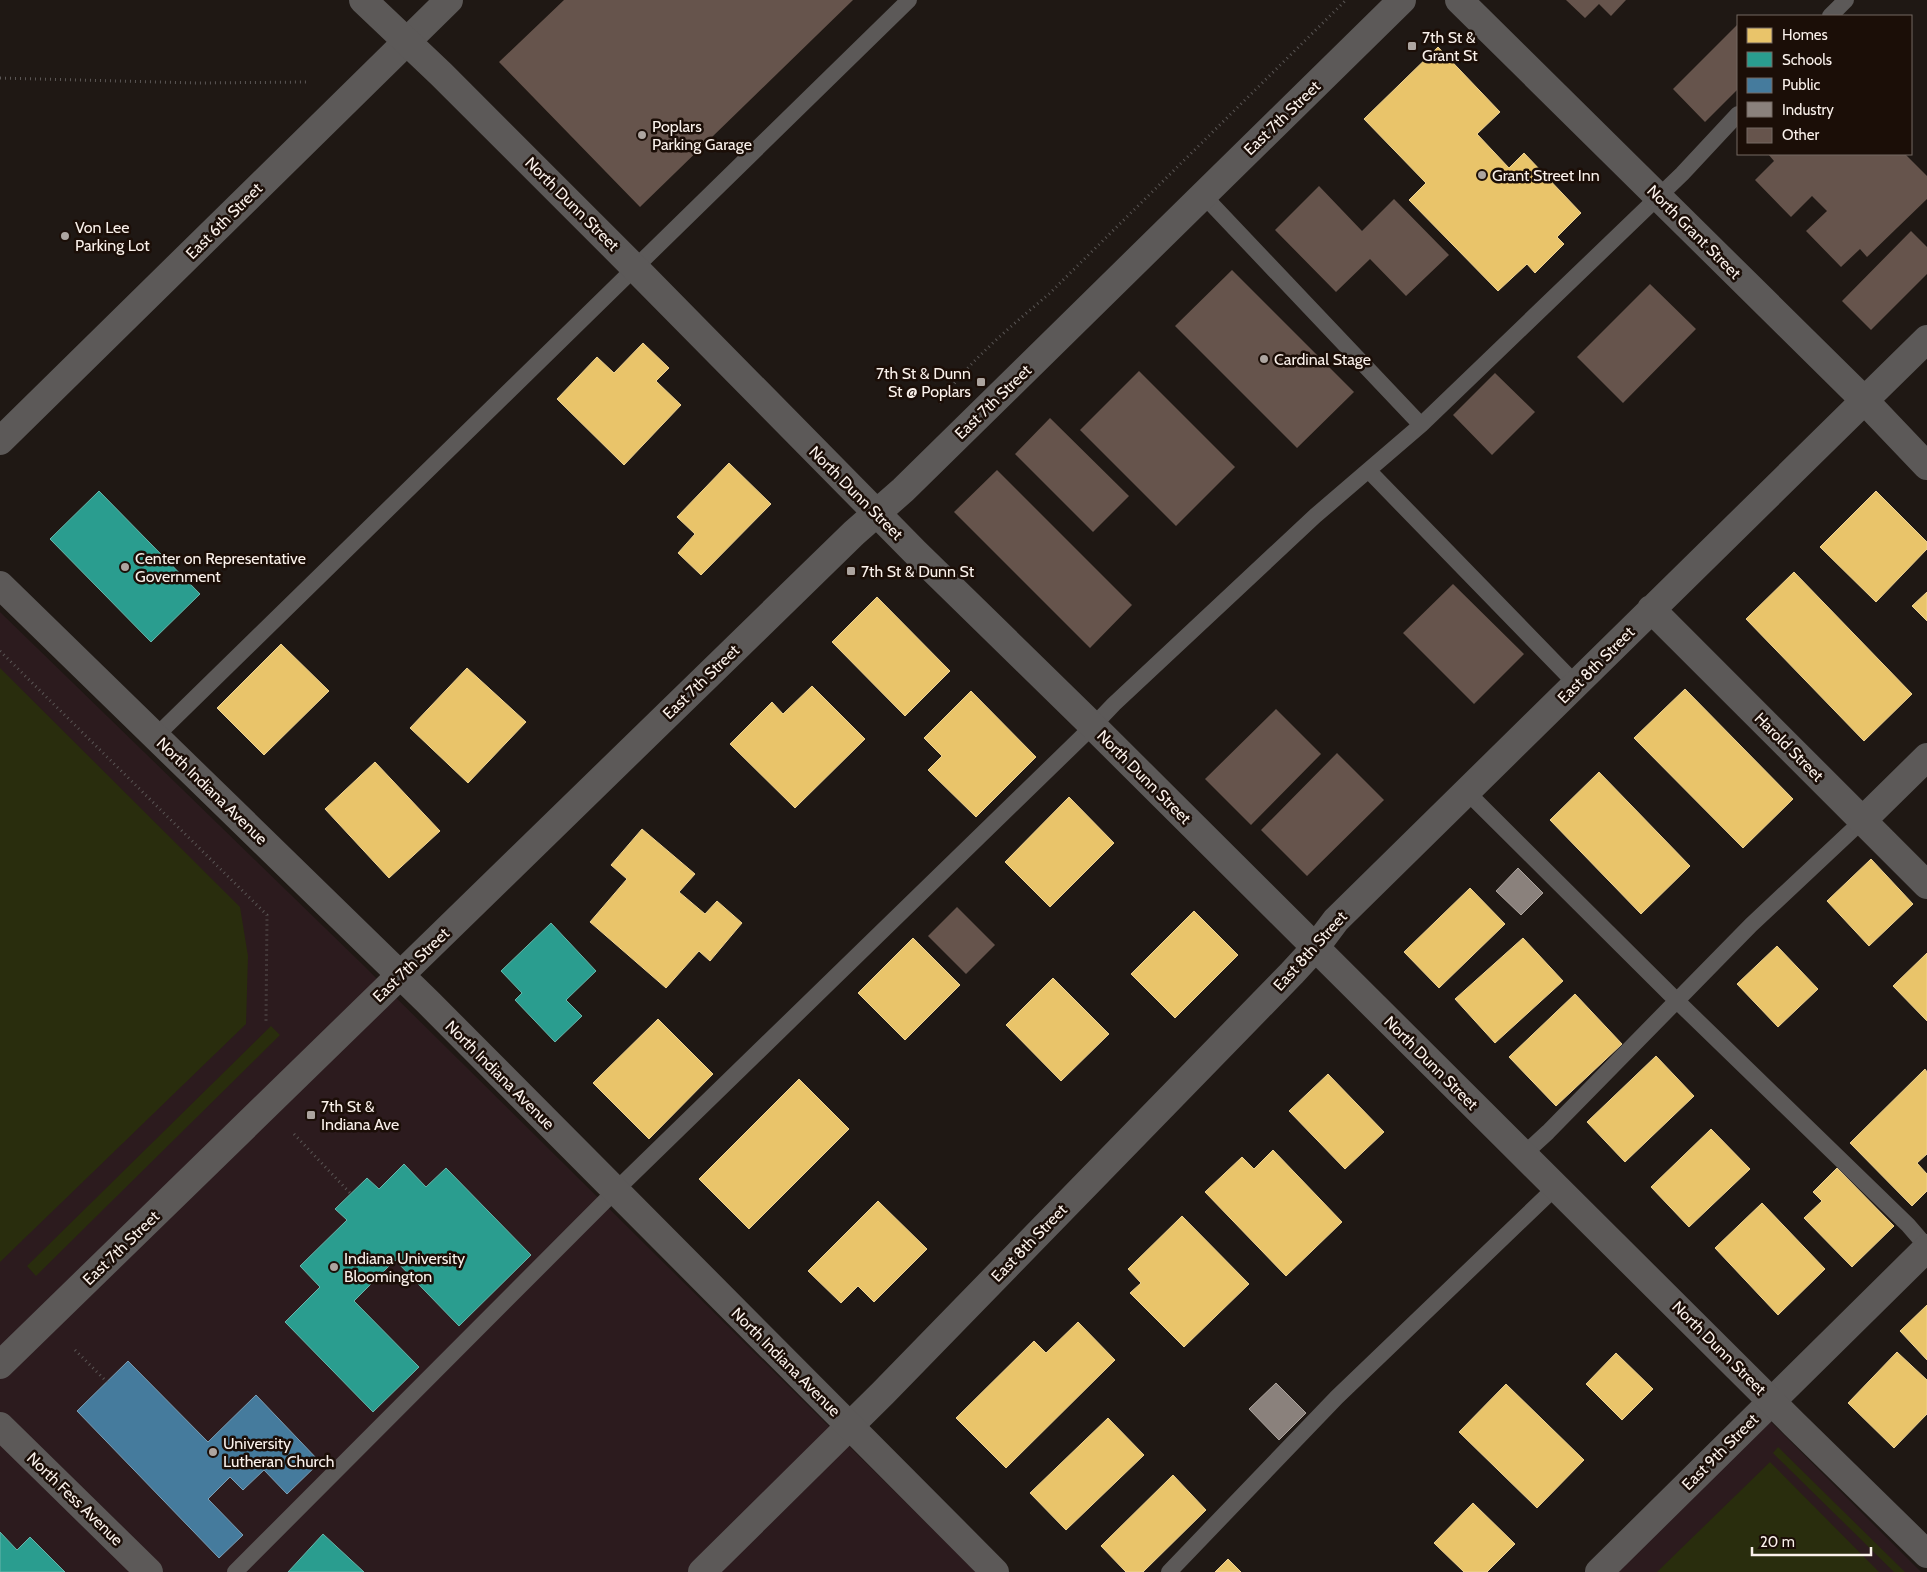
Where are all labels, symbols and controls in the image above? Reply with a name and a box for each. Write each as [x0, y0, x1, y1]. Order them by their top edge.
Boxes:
legend [1737, 15, 1912, 155]
text: Homes [1782, 26, 1828, 44]
place label: 7th St & Grant St [1422, 28, 1478, 65]
marker: 7th St & Grant St [1406, 40, 1418, 52]
text: Schools [1782, 51, 1832, 69]
street label: East 7th Street [1240, 76, 1325, 159]
text: Public [1782, 76, 1820, 94]
text: Industry [1782, 101, 1834, 119]
place label: Poplars Parking Garage [652, 117, 752, 154]
text: Other [1782, 126, 1819, 144]
marker: Poplars Parking Garage [636, 129, 648, 141]
street label: North Dunn Street [521, 153, 623, 255]
place label: Grant Street Inn [1492, 166, 1600, 185]
marker: Grant Street Inn [1476, 169, 1488, 181]
street label: East 6th Street [182, 178, 267, 263]
street label: North Grant Street [1643, 181, 1745, 283]
place label: Von Lee Parking Lot [75, 218, 150, 255]
marker: Von Lee Parking Lot [59, 230, 71, 242]
place label: Cardinal Stage [1274, 350, 1371, 369]
marker: Cardinal Stage [1258, 353, 1270, 365]
street label: East 7th Street [951, 360, 1036, 443]
place label: 7th St & Dunn St @ Poplars [876, 364, 971, 401]
marker: 7th St & Dunn St @ Poplars [975, 376, 987, 388]
street label: North Dunn Street [805, 442, 907, 544]
place label: Center on Representative Government [135, 549, 306, 586]
marker: Center on Representative Government [119, 561, 131, 573]
place label: 7th St & Dunn St [861, 562, 975, 581]
marker: 7th St & Dunn St [845, 565, 857, 577]
street label: East 8th Street [1554, 622, 1639, 707]
street label: East 7th Street [659, 640, 744, 723]
street label: Harold Street [1751, 709, 1828, 786]
street label: North Dunn Street [1093, 726, 1195, 828]
street label: North Indiana Avenue [153, 733, 271, 849]
street label: East 8th Street [1269, 907, 1351, 995]
street label: East 7th Street [369, 923, 454, 1006]
street label: North Dunn Street [1380, 1012, 1482, 1114]
street label: North Indiana Avenue [442, 1017, 558, 1133]
place label: 7th St & Indiana Ave [321, 1097, 399, 1134]
marker: 7th St & Indiana Ave [305, 1109, 317, 1121]
street label: East 8th Street [987, 1200, 1071, 1286]
street label: East 7th Street [79, 1206, 164, 1289]
place label: Indiana University Bloomington [344, 1249, 465, 1286]
marker: Indiana University Bloomington [328, 1261, 340, 1273]
street label: North Dunn Street [1668, 1297, 1770, 1399]
street label: North Indiana Avenue [728, 1304, 844, 1420]
street label: East 9th Street [1678, 1409, 1763, 1494]
place label: University Lutheran Church [223, 1434, 334, 1471]
marker: University Lutheran Church [207, 1446, 219, 1458]
street label: North Fess Avenue [23, 1448, 127, 1550]
scale bar [1752, 1524, 1871, 1556]
text: 20 m [1760, 1533, 1795, 1551]

